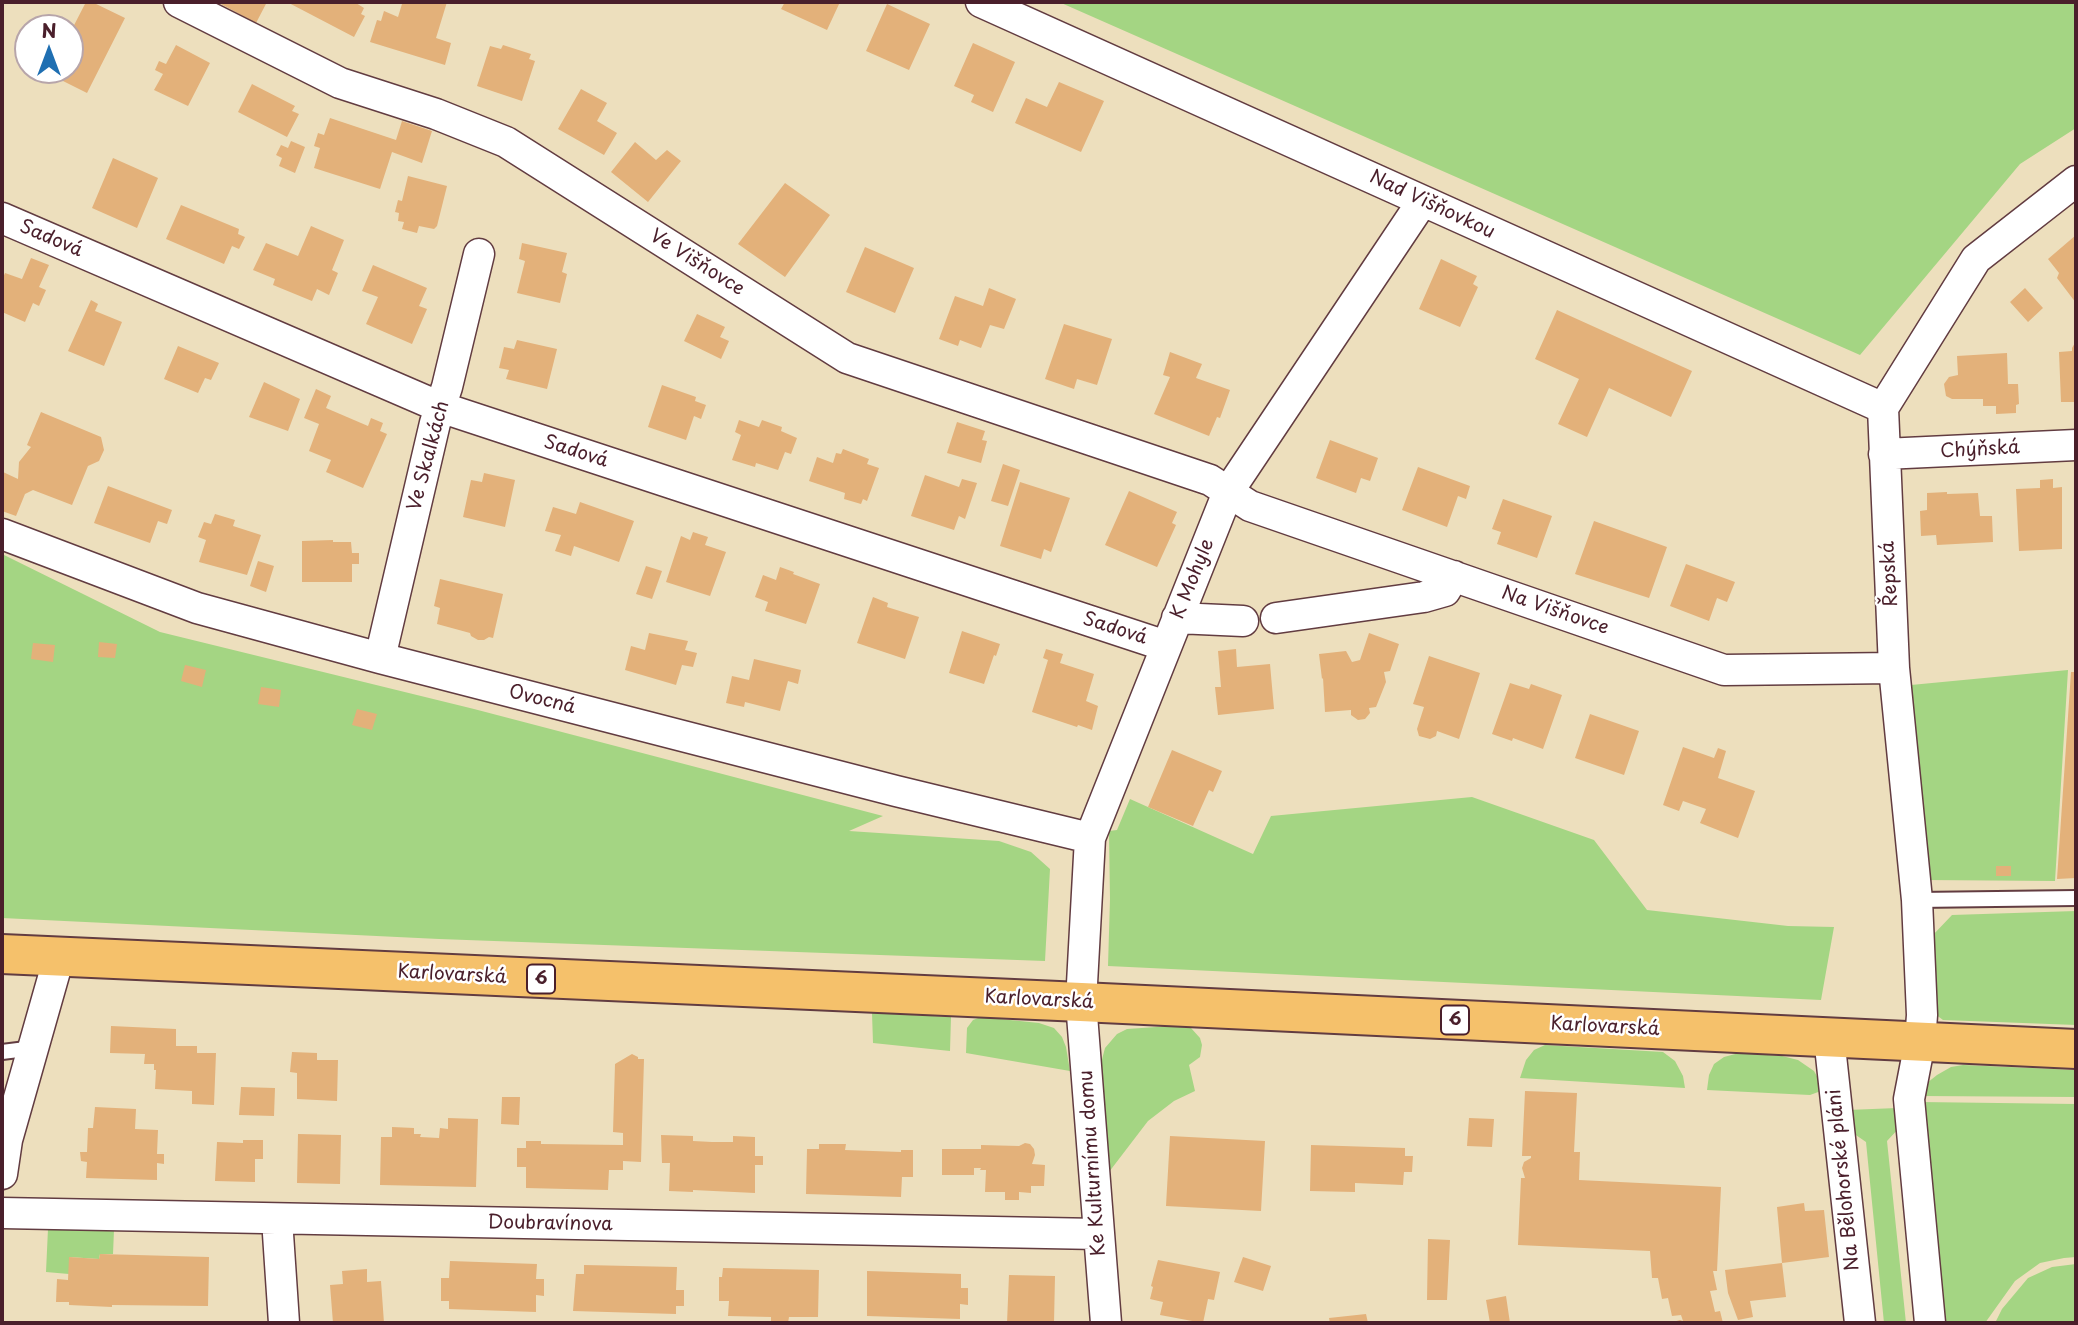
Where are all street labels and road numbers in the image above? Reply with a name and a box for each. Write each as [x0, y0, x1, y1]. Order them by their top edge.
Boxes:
street label: Nad Višňovkou [1366, 166, 1498, 244]
street label: Sadová [16, 216, 86, 262]
street label: Ve Višňovce [646, 225, 748, 301]
street label: Ve Skalkách [403, 399, 455, 513]
street label: Sadová [541, 431, 611, 473]
street label: Chýňská [1940, 437, 2020, 463]
street label: K Mohyle [1167, 535, 1219, 623]
street label: Řepská [1877, 541, 1903, 607]
street label: Na Višňovce [1498, 582, 1612, 640]
street label: Sadová [1080, 608, 1150, 650]
street label: Ovocná [506, 681, 578, 719]
street label: Karlovarská [397, 961, 507, 989]
road number: 6 [527, 964, 555, 994]
street label: Karlovarská [984, 986, 1094, 1014]
road number: 6 [1441, 1006, 1469, 1035]
street label: Karlovarská [1550, 1013, 1660, 1041]
street label: Ke Kulturnímu domu [1075, 1069, 1111, 1257]
street label: Na Bělohorské pláni [1823, 1088, 1865, 1272]
street label: Doubravínova [487, 1212, 613, 1236]

